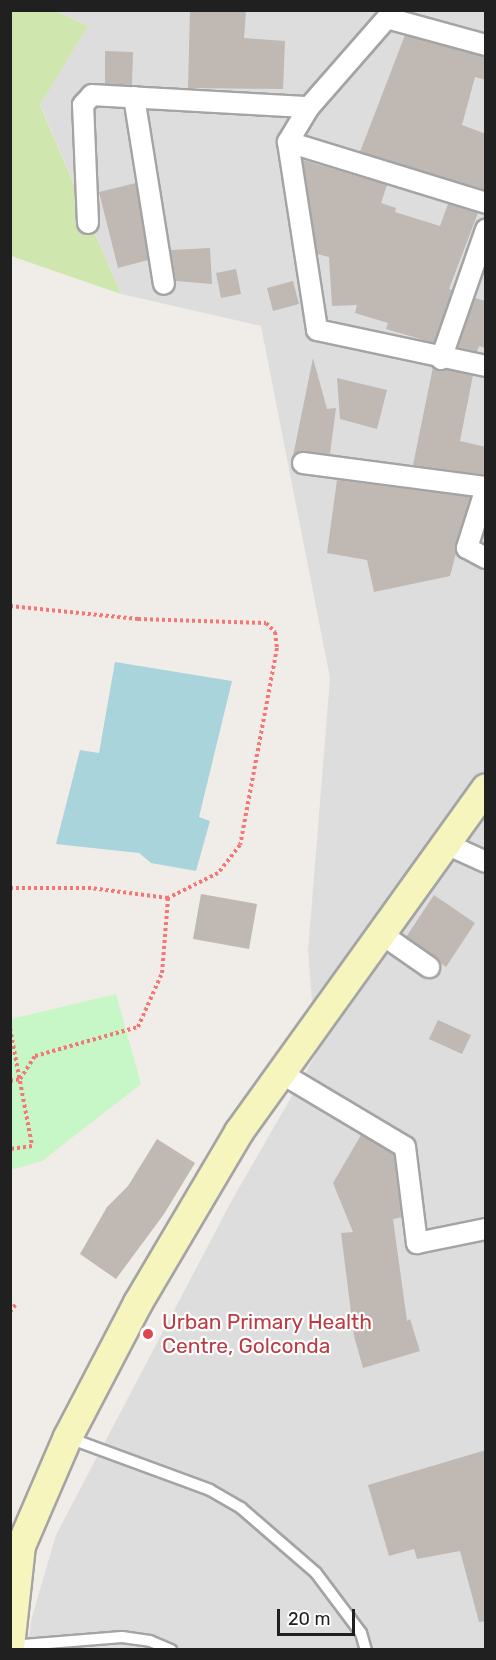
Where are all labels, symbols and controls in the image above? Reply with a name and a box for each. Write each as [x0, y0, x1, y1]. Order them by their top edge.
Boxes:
place label: Urban Primary Health Centre, Golconda [162, 1309, 373, 1359]
marker: Urban Primary Health Centre, Golconda [139, 1325, 157, 1343]
scale bar [280, 1597, 358, 1635]
text: 20 m [288, 1608, 330, 1630]

